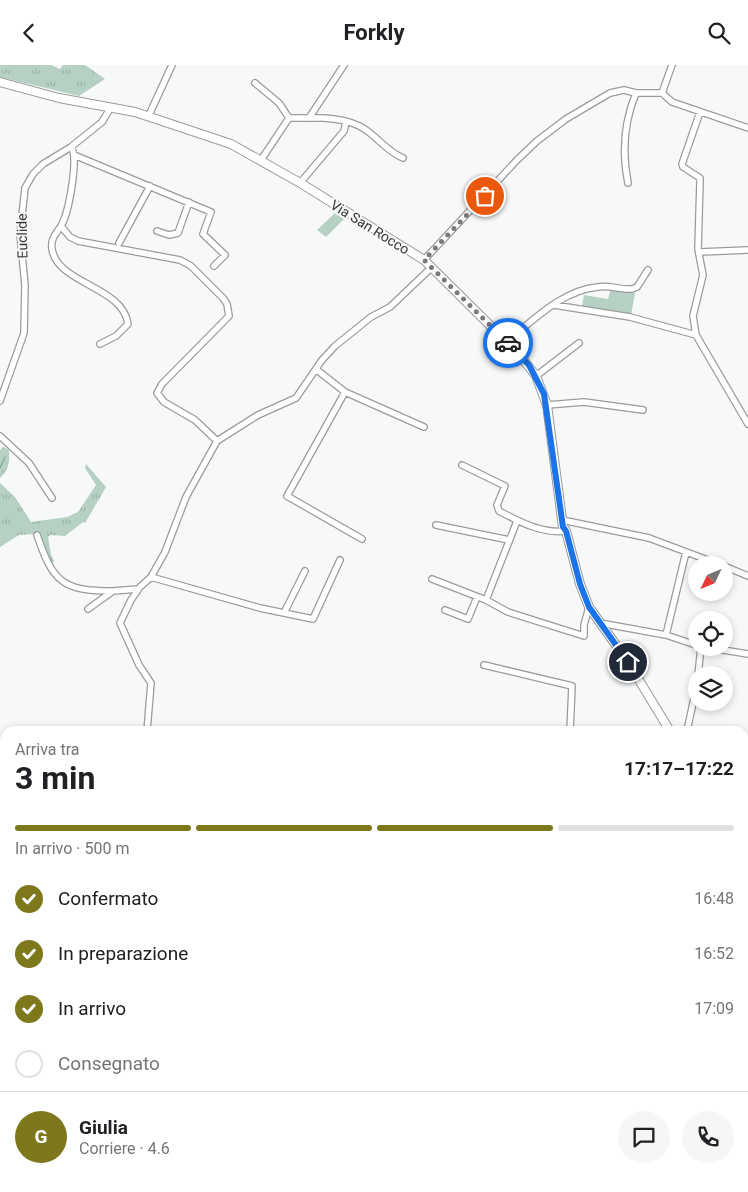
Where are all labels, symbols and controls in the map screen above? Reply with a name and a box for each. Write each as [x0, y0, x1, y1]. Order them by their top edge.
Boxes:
icon: back [15, 19, 43, 47]
icon: search [705, 19, 733, 47]
text: Forkly [344, 20, 404, 45]
pin [464, 175, 506, 217]
icon: bag [471, 182, 499, 210]
street label: Via San Rocco [328, 196, 412, 258]
street label: Euclide [14, 213, 30, 259]
courier [483, 318, 533, 368]
icon: car [494, 329, 522, 357]
north arrow [688, 556, 732, 601]
map controls [688, 556, 733, 711]
button: locate [688, 611, 733, 656]
pin [607, 641, 649, 683]
icon: home [614, 648, 642, 676]
button: layers [688, 666, 733, 711]
text: Arriva tra [15, 740, 80, 759]
text: 17:17–17:22 [624, 757, 734, 780]
text: 3 min [15, 759, 95, 797]
text: In arrivo · 500 m [15, 839, 129, 858]
icon: check [15, 885, 43, 913]
text: Confermato [58, 887, 158, 910]
text: 16:48 [694, 889, 734, 908]
icon: check [15, 940, 43, 968]
text: In preparazione [58, 942, 188, 965]
text: 16:52 [694, 944, 734, 963]
icon: check [15, 995, 43, 1023]
text: In arrivo [58, 997, 126, 1020]
text: 17:09 [694, 999, 734, 1018]
text: Consegnato [58, 1052, 160, 1075]
button: chat [618, 1111, 670, 1163]
button: phone [682, 1111, 734, 1163]
text: Giulia [79, 1116, 128, 1139]
text: G [35, 1125, 47, 1148]
text: Corriere · 4.6 [79, 1139, 170, 1158]

